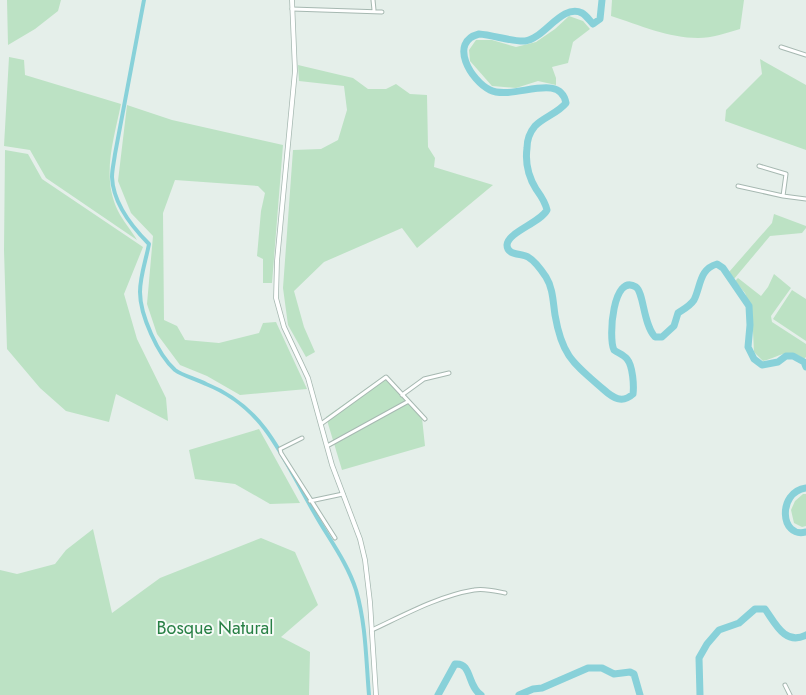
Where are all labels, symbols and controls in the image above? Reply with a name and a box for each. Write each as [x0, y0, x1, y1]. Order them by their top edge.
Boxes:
park label: Bosque Natural [157, 615, 273, 641]

